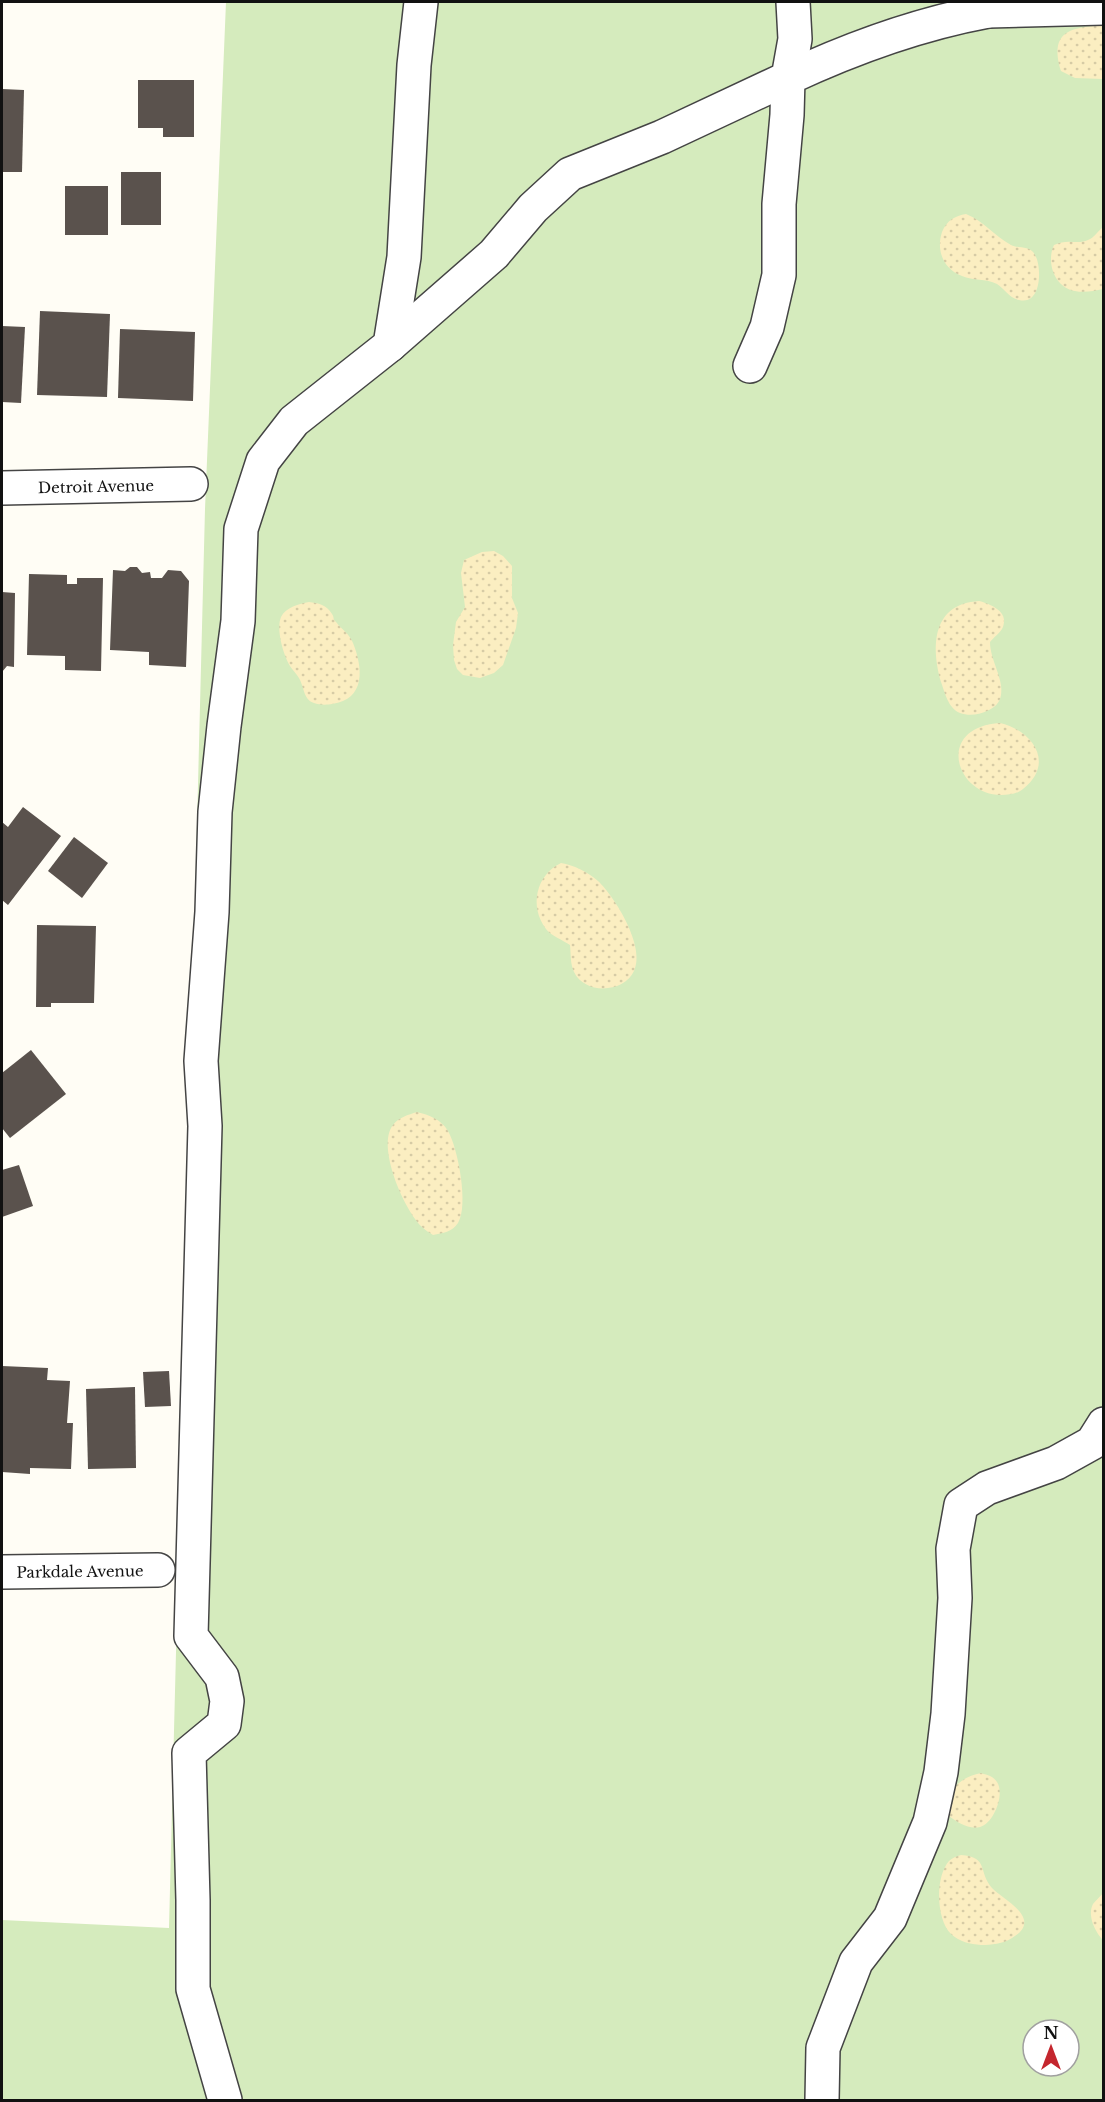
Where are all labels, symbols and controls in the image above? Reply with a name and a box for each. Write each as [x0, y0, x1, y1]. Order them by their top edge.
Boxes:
street label: Detroit Avenue [38, 475, 154, 497]
street label: Parkdale Avenue [16, 1561, 144, 1581]
north arrow [1021, 2018, 1081, 2078]
text: N [1043, 2023, 1059, 2043]

